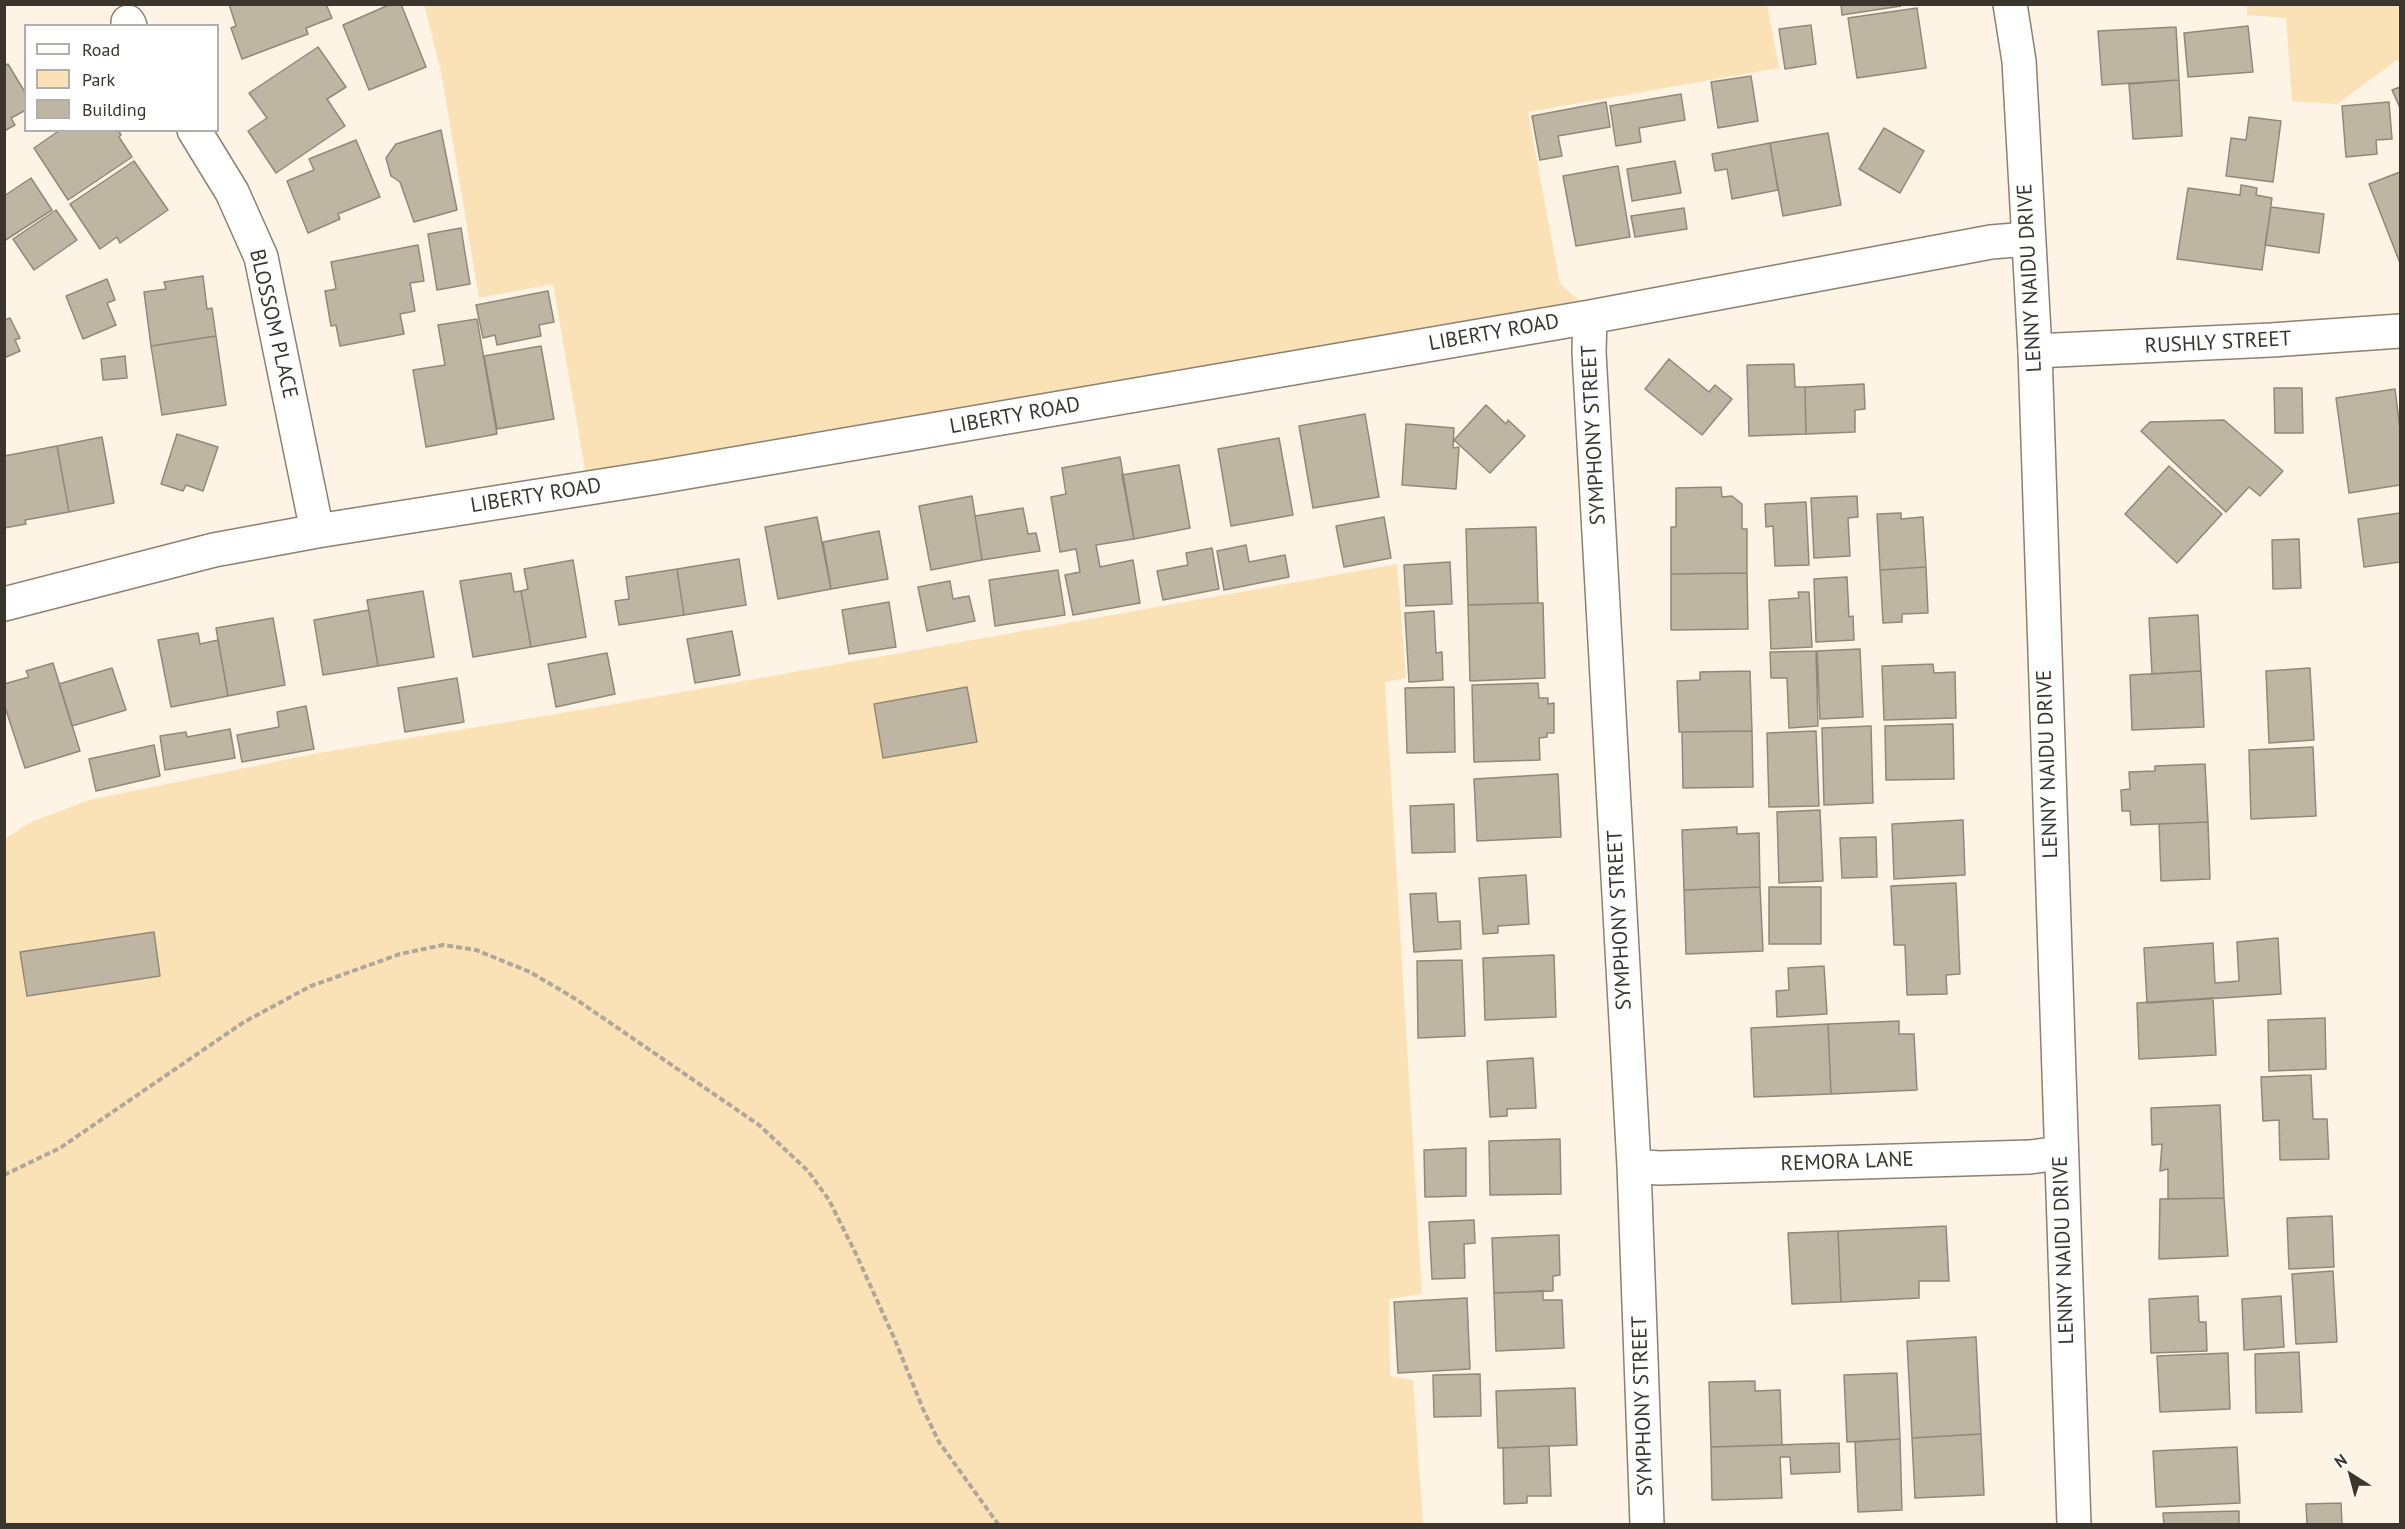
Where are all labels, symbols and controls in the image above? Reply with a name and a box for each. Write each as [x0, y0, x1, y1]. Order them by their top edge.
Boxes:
legend [24, 24, 219, 132]
text: Road [82, 38, 120, 61]
text: Park [82, 68, 115, 91]
text: Building [82, 98, 146, 121]
street label: LENNY NAIDU DRIVE [2012, 183, 2048, 373]
street label: BLOSSOM PLACE [244, 247, 302, 401]
street label: LIBERTY ROAD [1427, 309, 1561, 357]
street label: RUSHLY STREET [2144, 327, 2292, 359]
street label: SYMPHONY STREET [1577, 344, 1611, 526]
street label: LIBERTY ROAD [948, 392, 1082, 440]
street label: LIBERTY ROAD [469, 473, 603, 519]
street label: LENNY NAIDU DRIVE [2032, 669, 2064, 859]
street label: SYMPHONY STREET [1603, 829, 1637, 1011]
street label: REMORA LANE [1780, 1147, 1914, 1177]
street label: LENNY NAIDU DRIVE [2048, 1155, 2080, 1345]
street label: SYMPHONY STREET [1627, 1315, 1659, 1497]
north arrow [2321, 1445, 2381, 1505]
text: N [2330, 1449, 2351, 1472]

